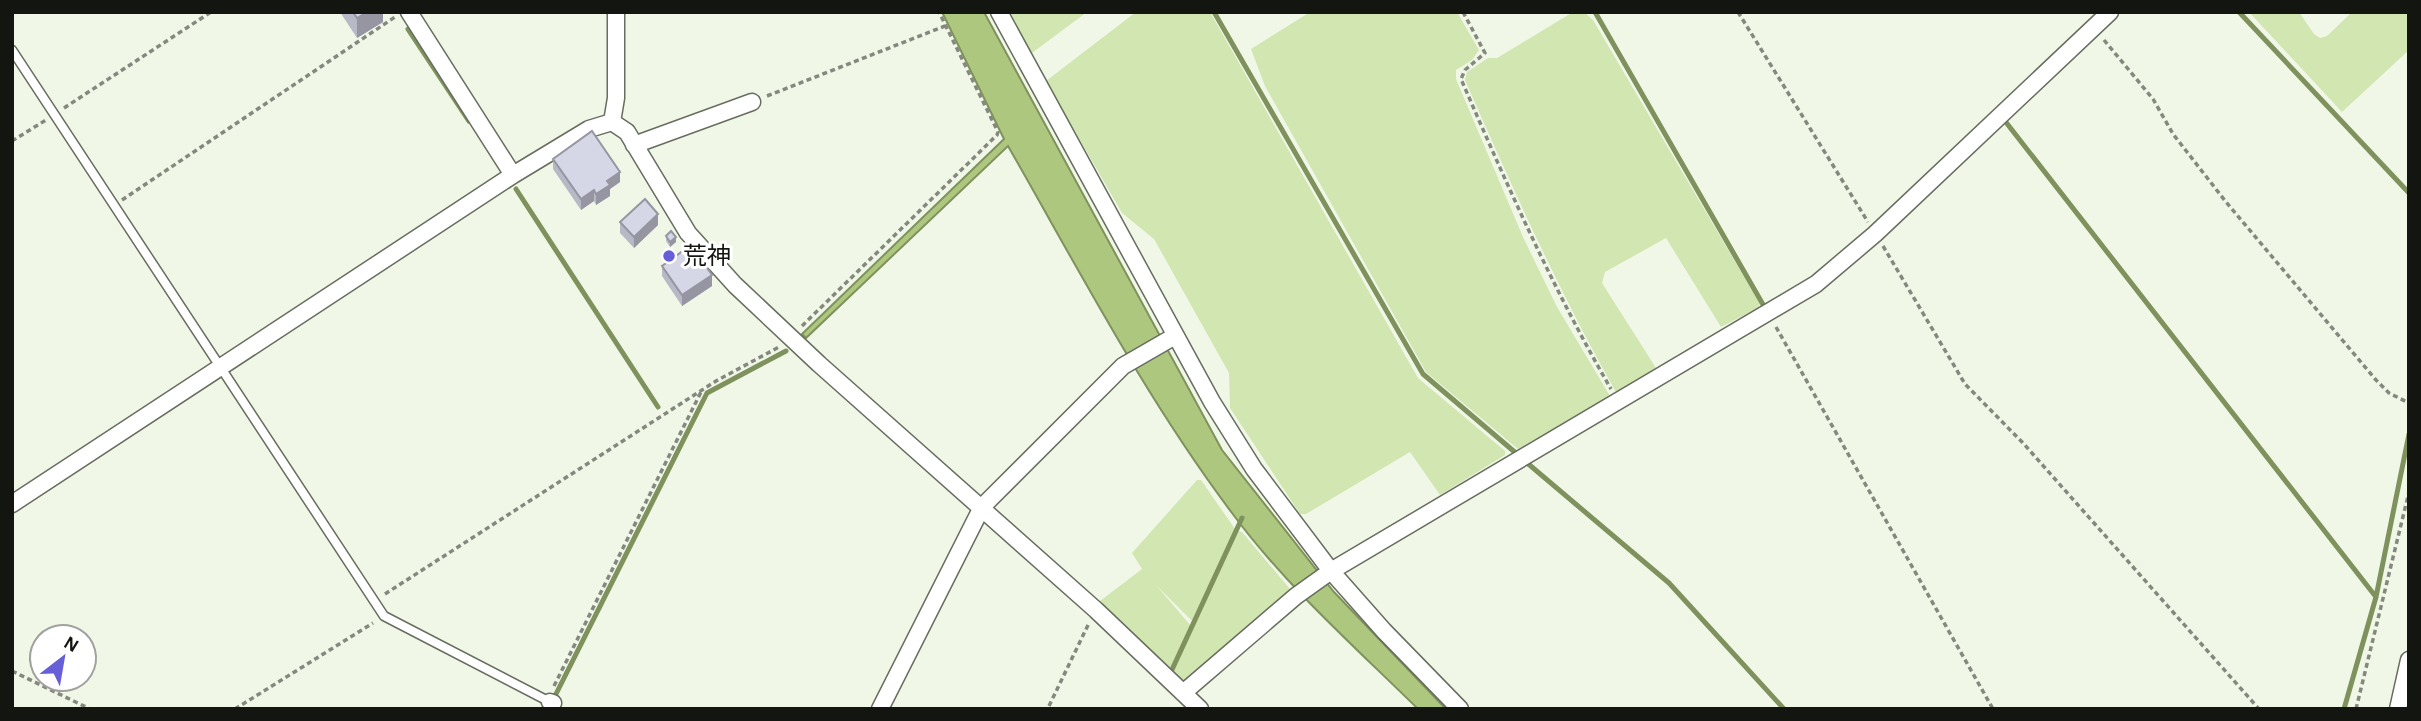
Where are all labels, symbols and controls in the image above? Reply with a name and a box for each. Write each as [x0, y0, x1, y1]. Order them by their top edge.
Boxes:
place label: 荒神 [683, 243, 731, 269]
marker: 荒神 [661, 248, 677, 264]
north arrow [28, 623, 98, 693]
text: N [60, 633, 82, 656]

